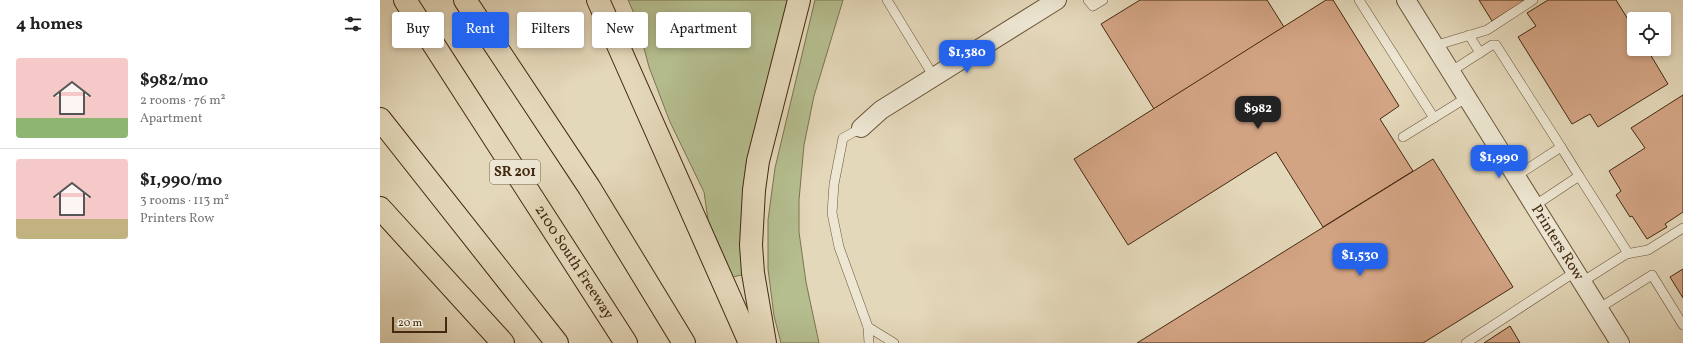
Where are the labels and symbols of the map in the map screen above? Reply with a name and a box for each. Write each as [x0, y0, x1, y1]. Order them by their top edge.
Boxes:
pin: $1,380 [934, 40, 1000, 74]
pin: $982 [1234, 96, 1282, 130]
pin: $1,990 [1466, 145, 1532, 179]
road number: SR 201 [490, 160, 540, 184]
street label: 2100 South Freeway [529, 201, 619, 324]
street label: Printers Row [1526, 201, 1589, 285]
pin: $1,530 [1327, 243, 1393, 277]
scale bar [392, 315, 447, 334]

